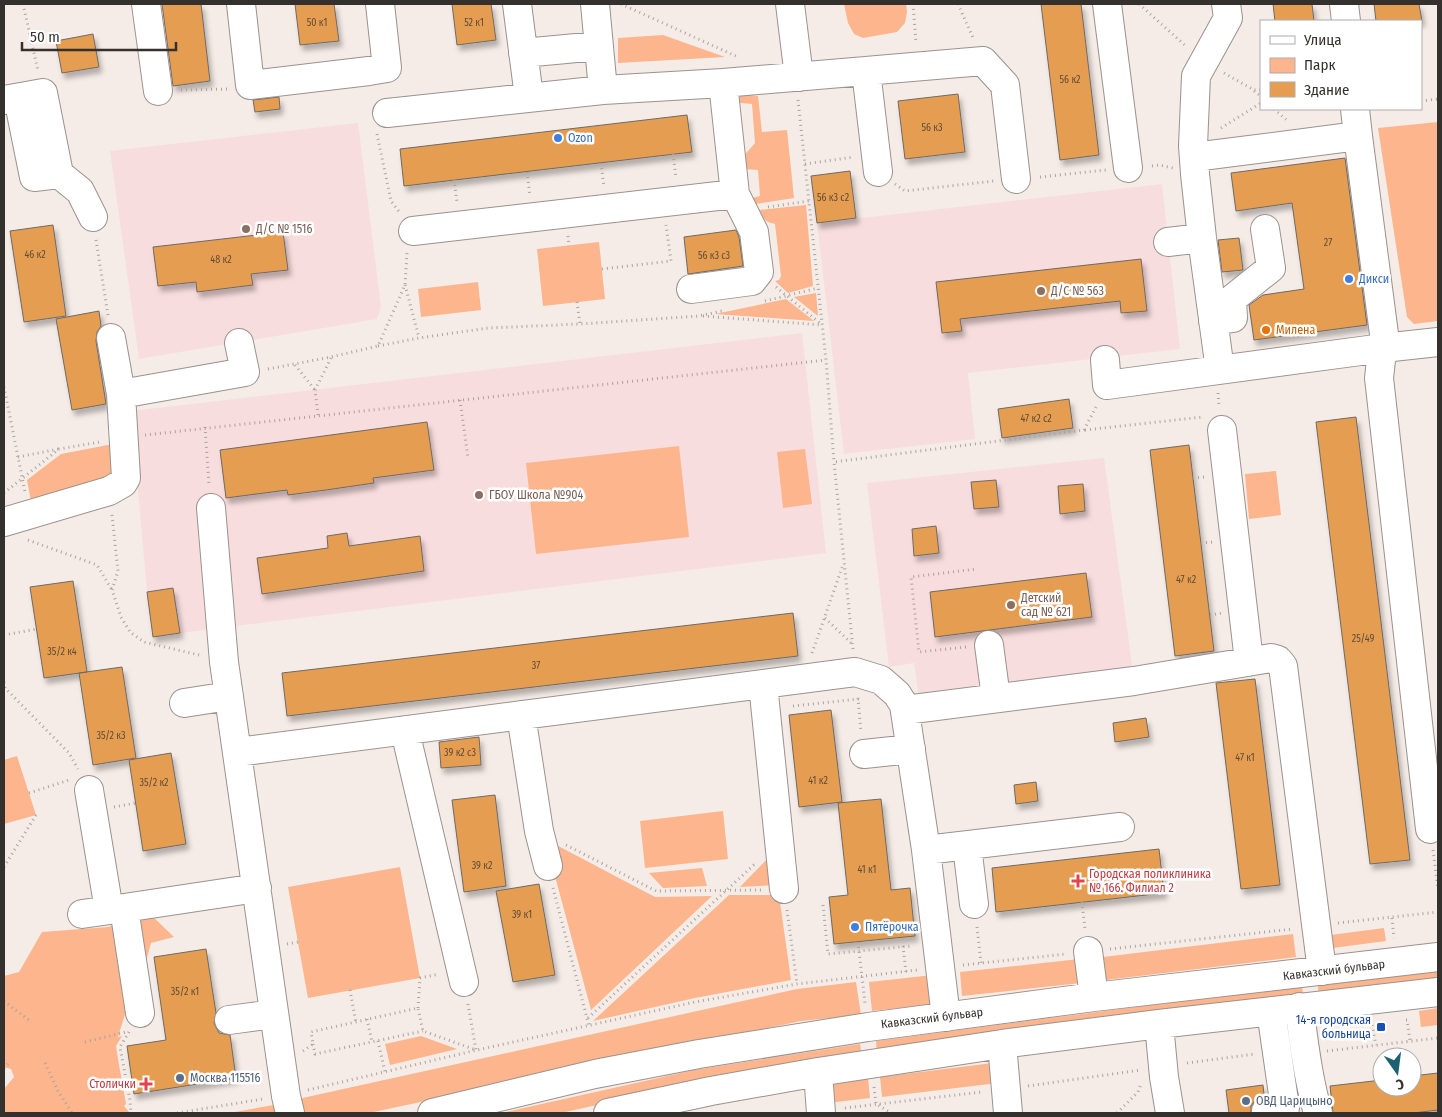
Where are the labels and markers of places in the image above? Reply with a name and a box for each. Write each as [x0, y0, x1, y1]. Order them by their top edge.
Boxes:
place label: Ozon [568, 131, 593, 145]
marker: Ozon [552, 132, 564, 144]
place label: Д/C № 1516 [255, 222, 312, 236]
marker: Д/C № 1516 [240, 223, 252, 235]
place label: Дикси [1358, 272, 1389, 286]
marker: Дикси [1343, 273, 1355, 285]
place label: Д/C № 563 [1050, 284, 1104, 298]
marker: Д/C № 563 [1035, 285, 1047, 297]
place label: Милена [1276, 323, 1315, 337]
marker: Милена [1260, 324, 1272, 336]
place label: ГБОУ Школа №904 [489, 488, 584, 502]
marker: ГБОУ Школа №904 [473, 489, 485, 501]
place label: Детский сад № 621 [1020, 591, 1071, 619]
marker: Детский сад № 621 [1005, 599, 1017, 611]
place label: Городская поликлиника № 166. Филиал 2 [1089, 867, 1211, 895]
marker: Городская поликлиника № 166. Филиал 2 [1071, 874, 1085, 888]
place label: Пятёрочка [865, 920, 919, 934]
marker: Пятёрочка [849, 921, 861, 933]
place label: 14-я городская больница [1296, 1013, 1371, 1041]
marker: 14-я городская больница [1375, 1021, 1387, 1033]
place label: Москва 115516 [190, 1071, 260, 1085]
marker: Москва 115516 [174, 1072, 186, 1084]
place label: Столички [89, 1077, 136, 1091]
marker: Столички [140, 1078, 152, 1090]
place label: ОВД Царицыно [1256, 1094, 1333, 1108]
marker: ОВД Царицыно [1240, 1095, 1252, 1107]

